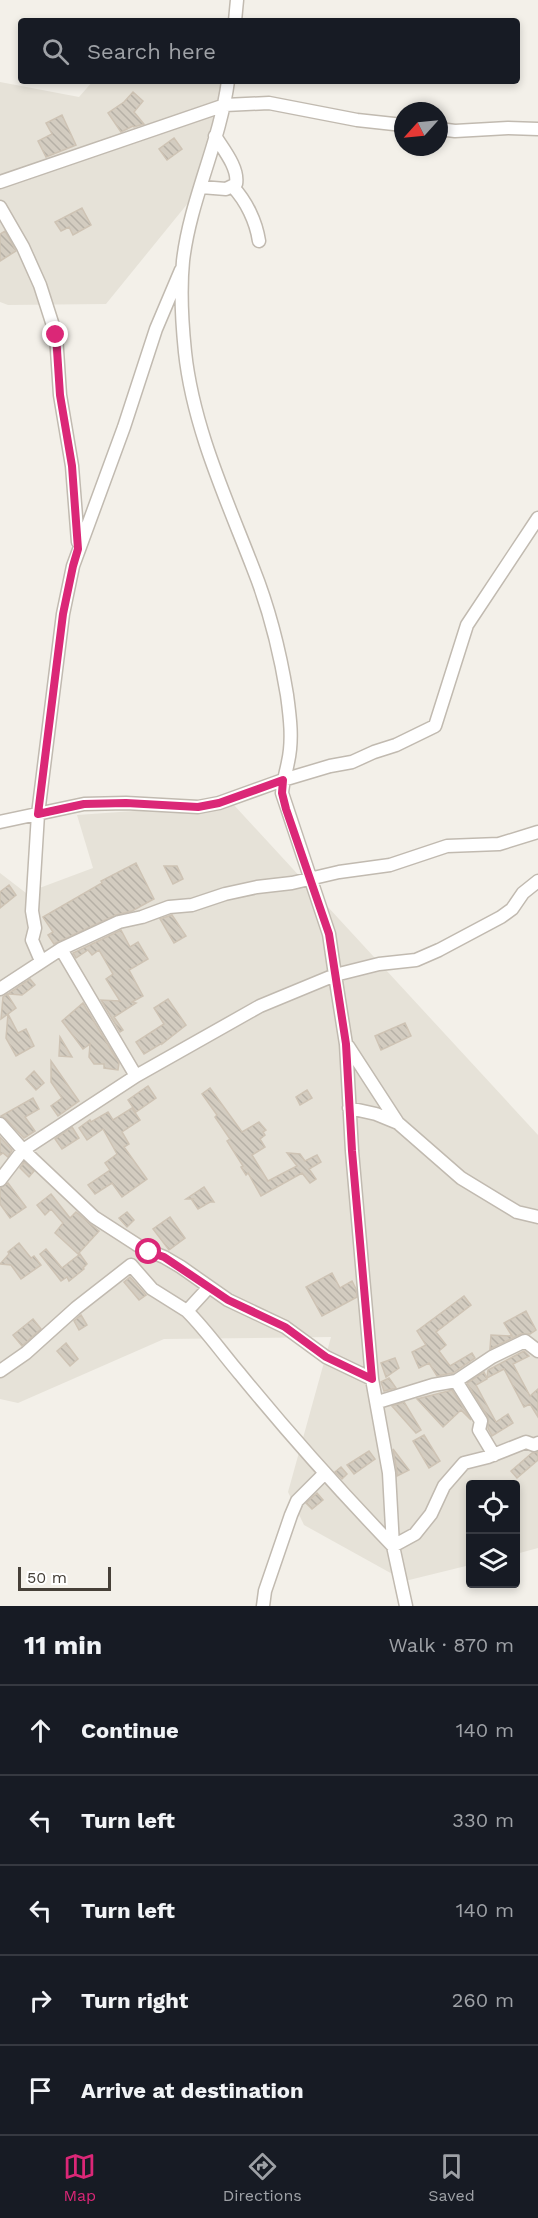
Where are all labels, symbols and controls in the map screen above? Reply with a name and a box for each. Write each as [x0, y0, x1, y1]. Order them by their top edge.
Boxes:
search box [18, 18, 520, 84]
icon: search [39, 35, 72, 68]
text: Search here [87, 39, 216, 64]
north arrow [394, 102, 448, 156]
route end [42, 321, 68, 347]
route start [135, 1238, 161, 1264]
map controls [466, 1480, 520, 1588]
button: locate [466, 1480, 520, 1534]
button: layers [466, 1534, 520, 1588]
scale bar [18, 1564, 111, 1592]
text: 50 m [27, 1568, 67, 1587]
text: 11 min [24, 1630, 102, 1660]
text: Walk · 870 m [388, 1633, 514, 1657]
icon: ahead [24, 1714, 57, 1747]
text: Continue [81, 1718, 179, 1743]
text: 140 m [456, 1718, 514, 1742]
icon: left [24, 1804, 57, 1837]
text: Turn left [81, 1808, 175, 1833]
text: 330 m [452, 1808, 514, 1832]
icon: left [24, 1894, 57, 1927]
text: Turn left [81, 1898, 175, 1923]
text: 140 m [456, 1898, 514, 1922]
icon: right [24, 1984, 57, 2017]
text: Turn right [81, 1988, 188, 2013]
text: 260 m [452, 1988, 514, 2012]
icon: arrive [24, 2074, 57, 2107]
text: Arrive at destination [81, 2078, 304, 2103]
tab: Map [63, 2150, 96, 2205]
tab: Directions [223, 2150, 302, 2205]
tab: Saved [428, 2150, 475, 2205]

